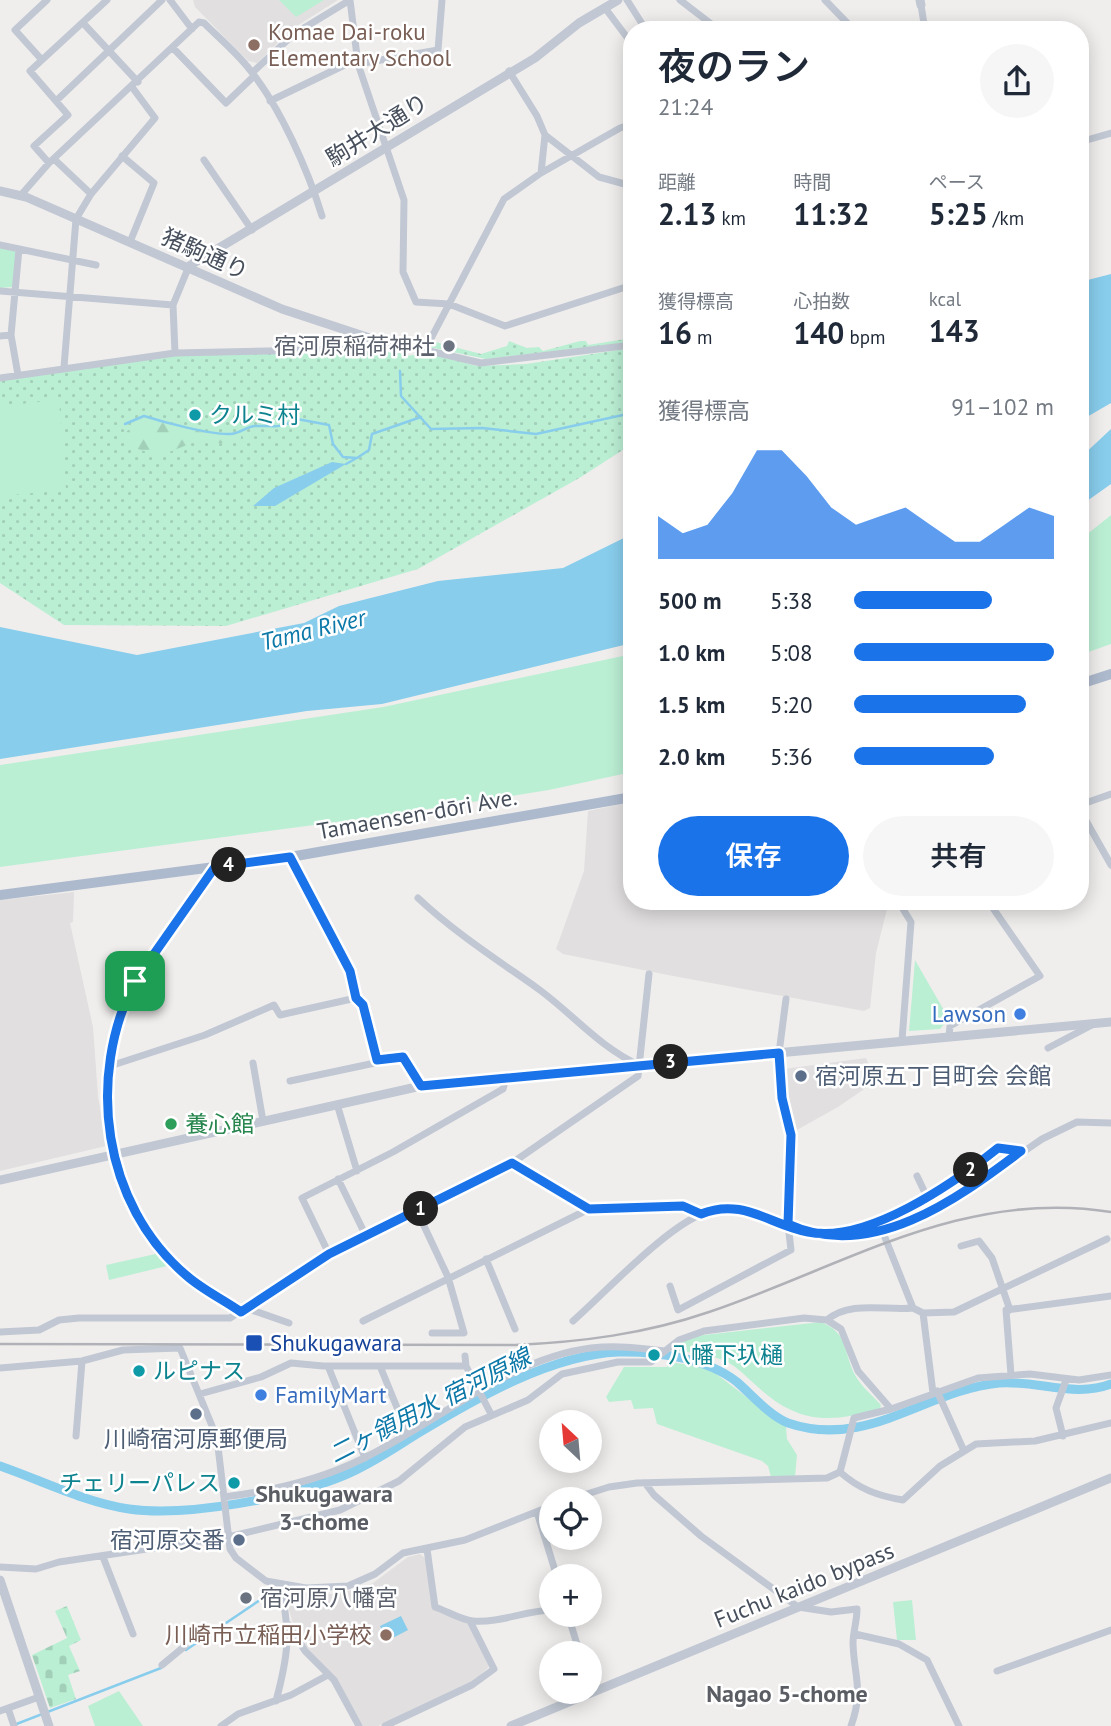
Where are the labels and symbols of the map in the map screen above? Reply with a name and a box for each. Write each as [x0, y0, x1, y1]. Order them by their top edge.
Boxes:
place label: Komae Dai-roku Elementary School [268, 17, 452, 72]
marker: Komae Dai-roku Elementary School [246, 37, 262, 53]
street label: 駒井大通り [320, 87, 433, 172]
street label: 猪駒通り [157, 222, 253, 285]
place label: 宿河原稲荷神社 [274, 331, 435, 360]
marker: 宿河原稲荷神社 [441, 338, 457, 354]
place label: クルミ村 [209, 400, 300, 429]
marker: クルミ村 [187, 407, 203, 423]
water label: Tama River [257, 601, 371, 657]
street label: Tamaensen-dōri Ave. [315, 782, 519, 845]
pin: 4 [212, 848, 246, 882]
pin [105, 951, 165, 1011]
place label: Lawson [932, 999, 1006, 1028]
marker: Lawson [1012, 1006, 1028, 1022]
pin: 3 [654, 1044, 688, 1080]
place label: 宿河原五丁目町会 会館 [815, 1061, 1051, 1090]
marker: 宿河原五丁目町会 会館 [793, 1068, 809, 1084]
place label: 養心館 [185, 1109, 254, 1138]
marker: 養心館 [163, 1116, 179, 1132]
pin: 2 [954, 1152, 988, 1188]
pin: 1 [404, 1192, 438, 1226]
place label: Shukugawara [270, 1328, 402, 1357]
marker: Shukugawara [244, 1333, 264, 1353]
water label: 二ヶ領用水 宿河原線 [324, 1340, 539, 1470]
place label: 八幡下圦樋 [668, 1340, 783, 1369]
marker: 八幡下圦樋 [646, 1347, 662, 1363]
place label: ルピナス [153, 1356, 245, 1385]
marker: ルピナス [131, 1363, 147, 1379]
place label: FamilyMart [275, 1380, 387, 1409]
marker: FamilyMart [253, 1387, 269, 1403]
marker: 川崎宿河原郵便局 [188, 1406, 204, 1422]
north arrow [539, 1410, 602, 1474]
place label: 川崎宿河原郵便局 [104, 1424, 288, 1453]
place label: チェリーパレス [59, 1468, 220, 1497]
marker: チェリーパレス [226, 1475, 242, 1491]
district label: Shukugawara 3-chome [255, 1478, 393, 1537]
place label: 宿河原交番 [110, 1525, 225, 1554]
marker: 宿河原交番 [231, 1532, 247, 1548]
street label: Fuchu kaido bypass [710, 1535, 898, 1634]
place label: 宿河原八幡宮 [260, 1583, 398, 1612]
marker: 宿河原八幡宮 [238, 1590, 254, 1606]
place label: 川崎市立稲田小学校 [165, 1620, 372, 1649]
marker: 川崎市立稲田小学校 [378, 1627, 394, 1643]
district label: Nagao 5-chome [706, 1678, 868, 1709]

